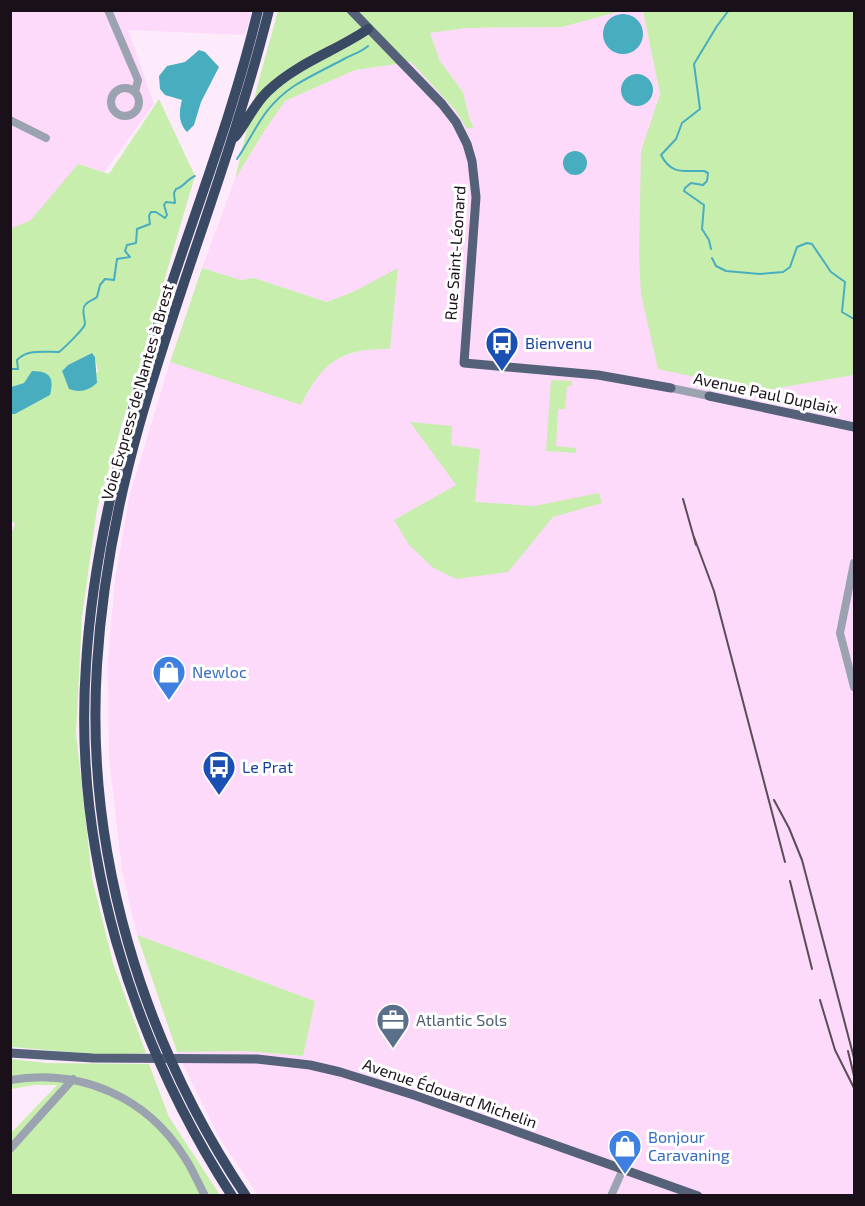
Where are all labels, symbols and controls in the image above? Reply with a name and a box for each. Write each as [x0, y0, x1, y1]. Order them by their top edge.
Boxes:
street label: Rue Saint-Léonard [440, 185, 469, 321]
street label: Voie Express de Nantes à Brest [97, 282, 177, 502]
bus stop icon: Bienvenu [484, 325, 520, 372]
place label: Bienvenu [525, 333, 592, 352]
street label: Avenue Paul Duplaix [692, 368, 841, 417]
shop icon: Newloc [151, 654, 187, 701]
place label: Newloc [192, 662, 247, 681]
bus stop icon: Le Prat [201, 749, 237, 796]
place label: Le Prat [242, 757, 293, 776]
office icon: Atlantic Sols [375, 1002, 411, 1049]
place label: Atlantic Sols [416, 1010, 507, 1029]
street label: Avenue Édouard Michelin [361, 1054, 540, 1131]
place label: Bonjour Caravaning [648, 1127, 730, 1164]
shop icon: Bonjour Caravaning [607, 1128, 643, 1175]

